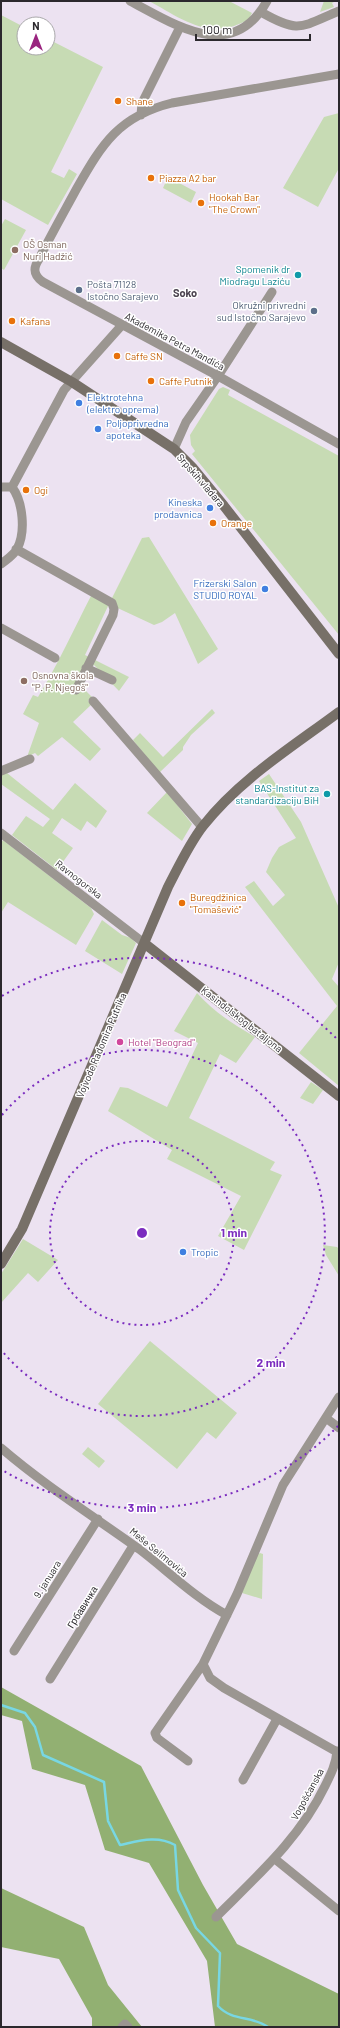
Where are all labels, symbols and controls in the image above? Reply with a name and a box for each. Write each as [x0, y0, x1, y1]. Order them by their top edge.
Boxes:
north arrow [16, 16, 56, 56]
scale bar [196, 16, 310, 42]
text: N [32, 19, 40, 32]
text: 100 m [202, 22, 232, 36]
place label: Shane [126, 95, 153, 107]
marker: Shane [113, 96, 123, 106]
place label: Piazza A2 bar [159, 172, 217, 184]
marker: Piazza A2 bar [146, 173, 156, 183]
place label: Hookah Bar "The Crown" [209, 191, 260, 215]
marker: Hookah Bar "The Crown" [196, 198, 206, 208]
place label: OŠ Osman Nuri Hadžić [23, 238, 73, 262]
marker: OŠ Osman Nuri Hadžić [10, 245, 20, 255]
place label: Spomenik dr Miodragu Laziću [220, 263, 290, 287]
marker: Spomenik dr Miodragu Laziću [293, 270, 303, 280]
place label: Pošta 71128 Istočno Sarajevo [87, 278, 159, 302]
marker: Pošta 71128 Istočno Sarajevo [74, 285, 84, 295]
district label: Soko [173, 286, 197, 299]
place label: Okružni privredni sud Istočno Sarajevo [217, 299, 306, 323]
marker: Okružni privredni sud Istočno Sarajevo [309, 306, 319, 316]
street label: Akademika Petra Mandića [123, 310, 227, 372]
place label: Kafana [20, 315, 50, 327]
marker: Kafana [7, 316, 17, 326]
place label: Caffe SN [125, 350, 163, 362]
marker: Caffe SN [112, 351, 122, 361]
place label: Caffe Putnik [159, 375, 212, 387]
marker: Caffe Putnik [146, 376, 156, 386]
place label: Elektrotehna (elektro oprema) [86, 391, 159, 415]
marker: Elektrotehna (elektro oprema) [74, 398, 84, 408]
place label: Poljoprivredna apoteka [106, 417, 169, 441]
marker: Poljoprivredna apoteka [93, 424, 103, 434]
street label: Srpskih vladara [175, 451, 227, 509]
place label: Ogi [34, 484, 48, 496]
marker: Ogi [21, 485, 31, 495]
place label: Kineska prodavnica [154, 496, 202, 520]
marker: Kineska prodavnica [205, 503, 215, 513]
place label: Orange [221, 517, 252, 529]
marker: Orange [208, 518, 218, 528]
place label: Frizerski Salon STUDIO ROYAL [193, 577, 257, 601]
marker: Frizerski Salon STUDIO ROYAL [260, 584, 270, 594]
place label: Osnovna škola "P. P. Njegoš" [32, 669, 93, 693]
marker: Osnovna škola "P. P. Njegoš" [19, 676, 29, 686]
place label: BAS-Institut za standardizaciju BiH [235, 782, 319, 806]
marker: BAS-Institut za standardizaciju BiH [322, 789, 332, 799]
street label: Ravnogorska [53, 857, 105, 901]
place label: Buregdžinica "Tomašević" [190, 891, 246, 915]
marker: Buregdžinica "Tomašević" [177, 898, 187, 908]
street label: Kasindolskog bataljona [199, 984, 285, 1054]
street label: Vojvode Radomira Putnika [73, 991, 129, 1099]
place label: Hotel "Beograd" [128, 1036, 195, 1048]
marker: Hotel "Beograd" [115, 1037, 125, 1047]
text: 1 min [221, 1225, 247, 1239]
centre of rings [135, 1226, 149, 1240]
place label: Tropic [191, 1246, 218, 1258]
marker: Tropic [178, 1247, 188, 1257]
text: 2 min [257, 1355, 285, 1369]
text: 3 min [128, 1500, 156, 1514]
street label: Meše Selimovića [127, 1525, 191, 1579]
street label: 9. januara [31, 1558, 63, 1600]
street label: Грбавичка [64, 1583, 100, 1630]
street label: Vogošćanska [288, 1766, 326, 1822]

